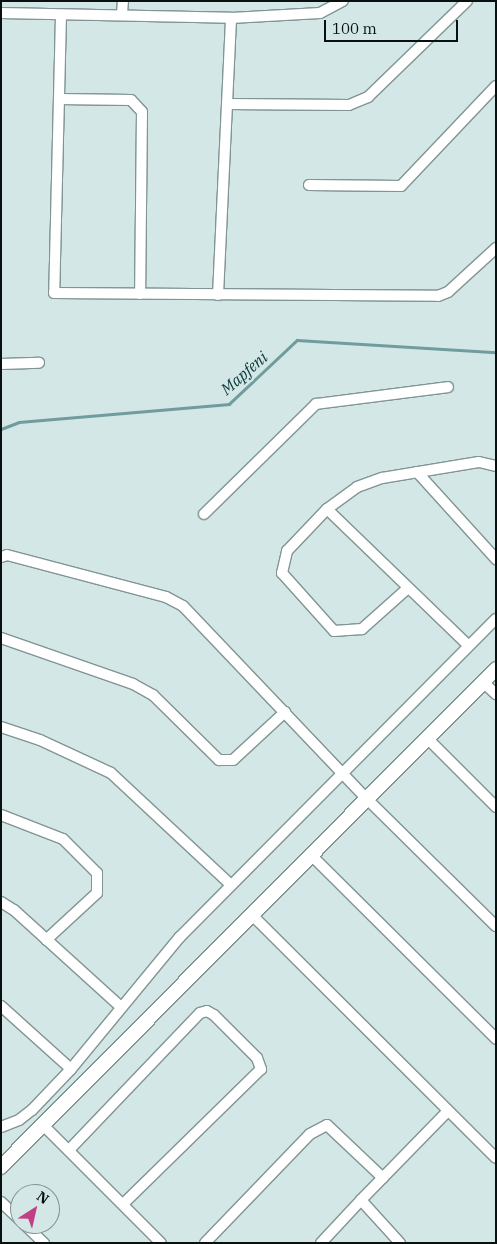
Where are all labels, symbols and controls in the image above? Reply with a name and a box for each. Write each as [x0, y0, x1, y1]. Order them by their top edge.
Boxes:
scale bar [327, 10, 461, 42]
text: 100 m [332, 19, 377, 38]
water label: Mapfeni [217, 347, 271, 399]
north arrow [10, 1184, 60, 1234]
text: N [33, 1187, 53, 1208]

